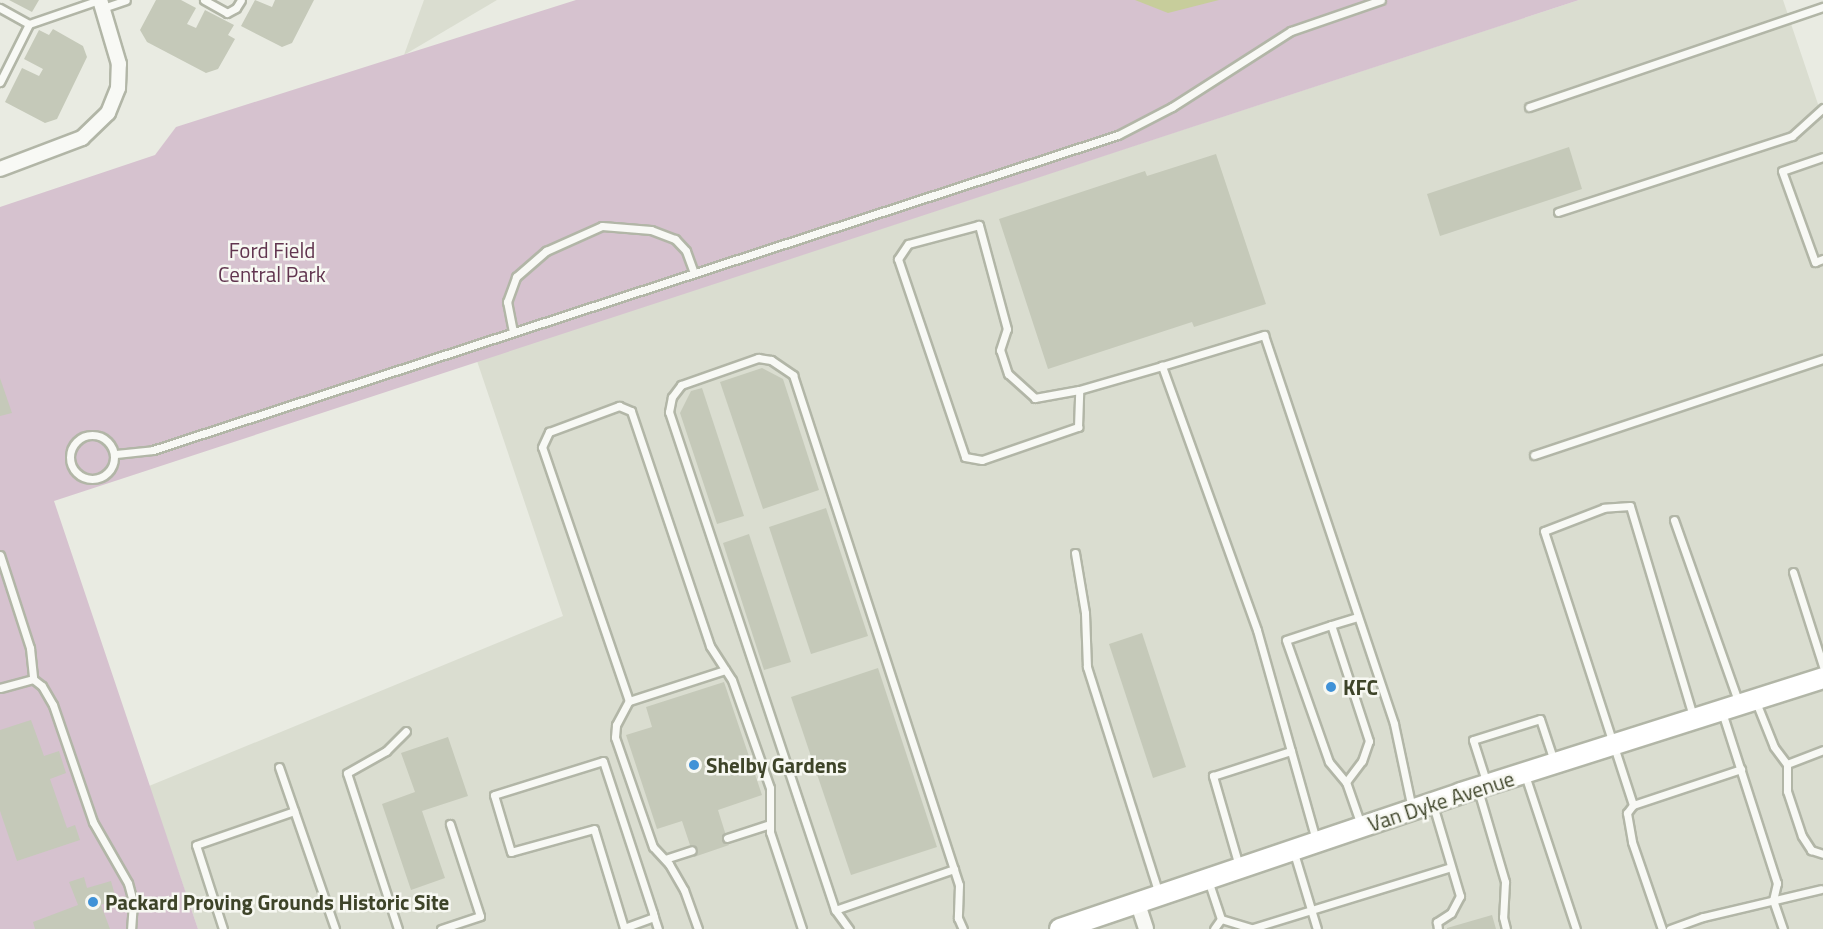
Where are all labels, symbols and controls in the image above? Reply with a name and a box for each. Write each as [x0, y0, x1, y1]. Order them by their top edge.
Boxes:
park label: Ford Field Central Park [218, 237, 326, 287]
place label: KFC [1343, 674, 1378, 700]
marker: KFC [1324, 680, 1338, 694]
place label: Shelby Gardens [706, 752, 847, 778]
marker: Shelby Gardens [687, 758, 701, 772]
street label: Van Dyke Avenue [1365, 765, 1517, 837]
place label: Packard Proving Grounds Historic Site [105, 889, 449, 915]
marker: Packard Proving Grounds Historic Site [86, 895, 100, 909]

